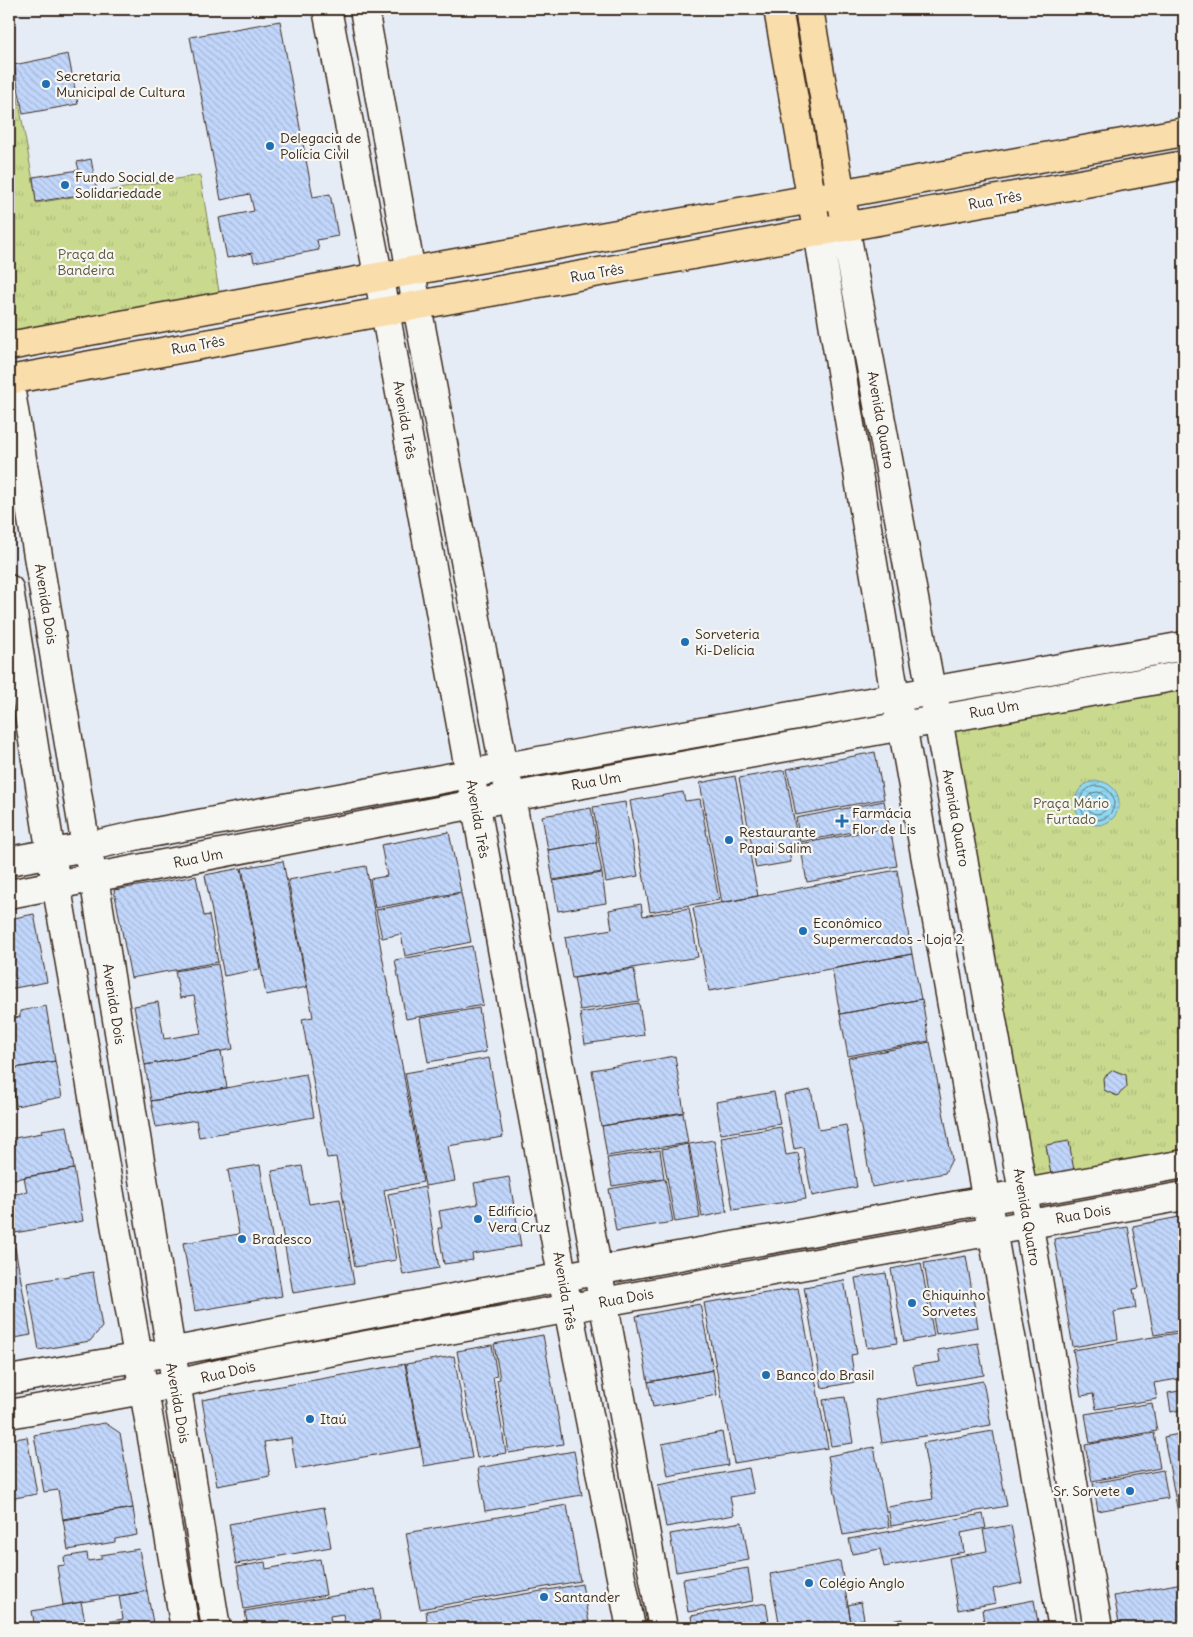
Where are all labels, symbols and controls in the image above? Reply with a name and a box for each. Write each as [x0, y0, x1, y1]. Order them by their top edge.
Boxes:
place label: Secretaria Municipal de Cultura [56, 67, 185, 101]
marker: Secretaria Municipal de Cultura [40, 78, 52, 90]
place label: Delegacia de Polícia Civil [280, 129, 361, 163]
marker: Delegacia de Polícia Civil [264, 140, 276, 152]
place label: Fundo Social de Solidariedade [75, 168, 174, 202]
marker: Fundo Social de Solidariedade [59, 179, 71, 191]
street label: Rua Três [967, 186, 1023, 214]
park label: Praça da Bandeira [57, 245, 115, 279]
street label: Rua Três [569, 259, 625, 287]
street label: Rua Três [170, 331, 226, 359]
street label: Avenida Quatro [864, 370, 898, 470]
street label: Avenida Três [389, 379, 421, 461]
street label: Avenida Dois [31, 562, 61, 646]
place label: Sorveteria Ki-Delícia [695, 625, 760, 659]
marker: Sorveteria Ki-Delícia [679, 636, 691, 648]
street label: Rua Um [968, 696, 1020, 722]
street label: Rua Um [570, 768, 622, 794]
street label: Avenida Quatro [939, 768, 973, 868]
street label: Avenida Três [462, 778, 494, 860]
park label: Praça Mário Furtado [1033, 794, 1109, 828]
place label: Farmácia Flor de Lis [852, 804, 916, 838]
marker: Farmácia Flor de Lis [836, 815, 848, 827]
place label: Restaurante Papai Salim [739, 823, 816, 857]
marker: Restaurante Papai Salim [723, 834, 735, 846]
street label: Rua Um [172, 844, 224, 872]
place label: Econômico Supermercados - Loja 2 [813, 914, 963, 948]
marker: Econômico Supermercados - Loja 2 [797, 925, 809, 937]
street label: Avenida Dois [99, 962, 129, 1046]
street label: Avenida Quatro [1010, 1167, 1044, 1267]
street label: Rua Dois [1054, 1200, 1112, 1228]
place label: Edifício Vera Cruz [488, 1202, 551, 1236]
marker: Edifício Vera Cruz [472, 1213, 484, 1225]
place label: Bradesco [252, 1230, 312, 1248]
marker: Bradesco [236, 1233, 248, 1245]
street label: Avenida Três [549, 1250, 581, 1332]
street label: Rua Dois [597, 1284, 655, 1312]
place label: Chiquinho Sorvetes [922, 1286, 986, 1320]
marker: Chiquinho Sorvetes [906, 1297, 918, 1309]
street label: Rua Dois [199, 1357, 257, 1387]
street label: Avenida Dois [162, 1361, 194, 1445]
place label: Banco do Brasil [776, 1366, 874, 1384]
marker: Banco do Brasil [760, 1369, 772, 1381]
place label: Itaú [320, 1410, 347, 1428]
marker: Itaú [304, 1413, 316, 1425]
place label: Sr. Sorvete [1053, 1482, 1120, 1500]
marker: Sr. Sorvete [1124, 1485, 1136, 1497]
place label: Colégio Anglo [819, 1574, 905, 1592]
marker: Colégio Anglo [803, 1577, 815, 1589]
place label: Santander [554, 1588, 620, 1606]
marker: Santander [538, 1591, 550, 1603]

